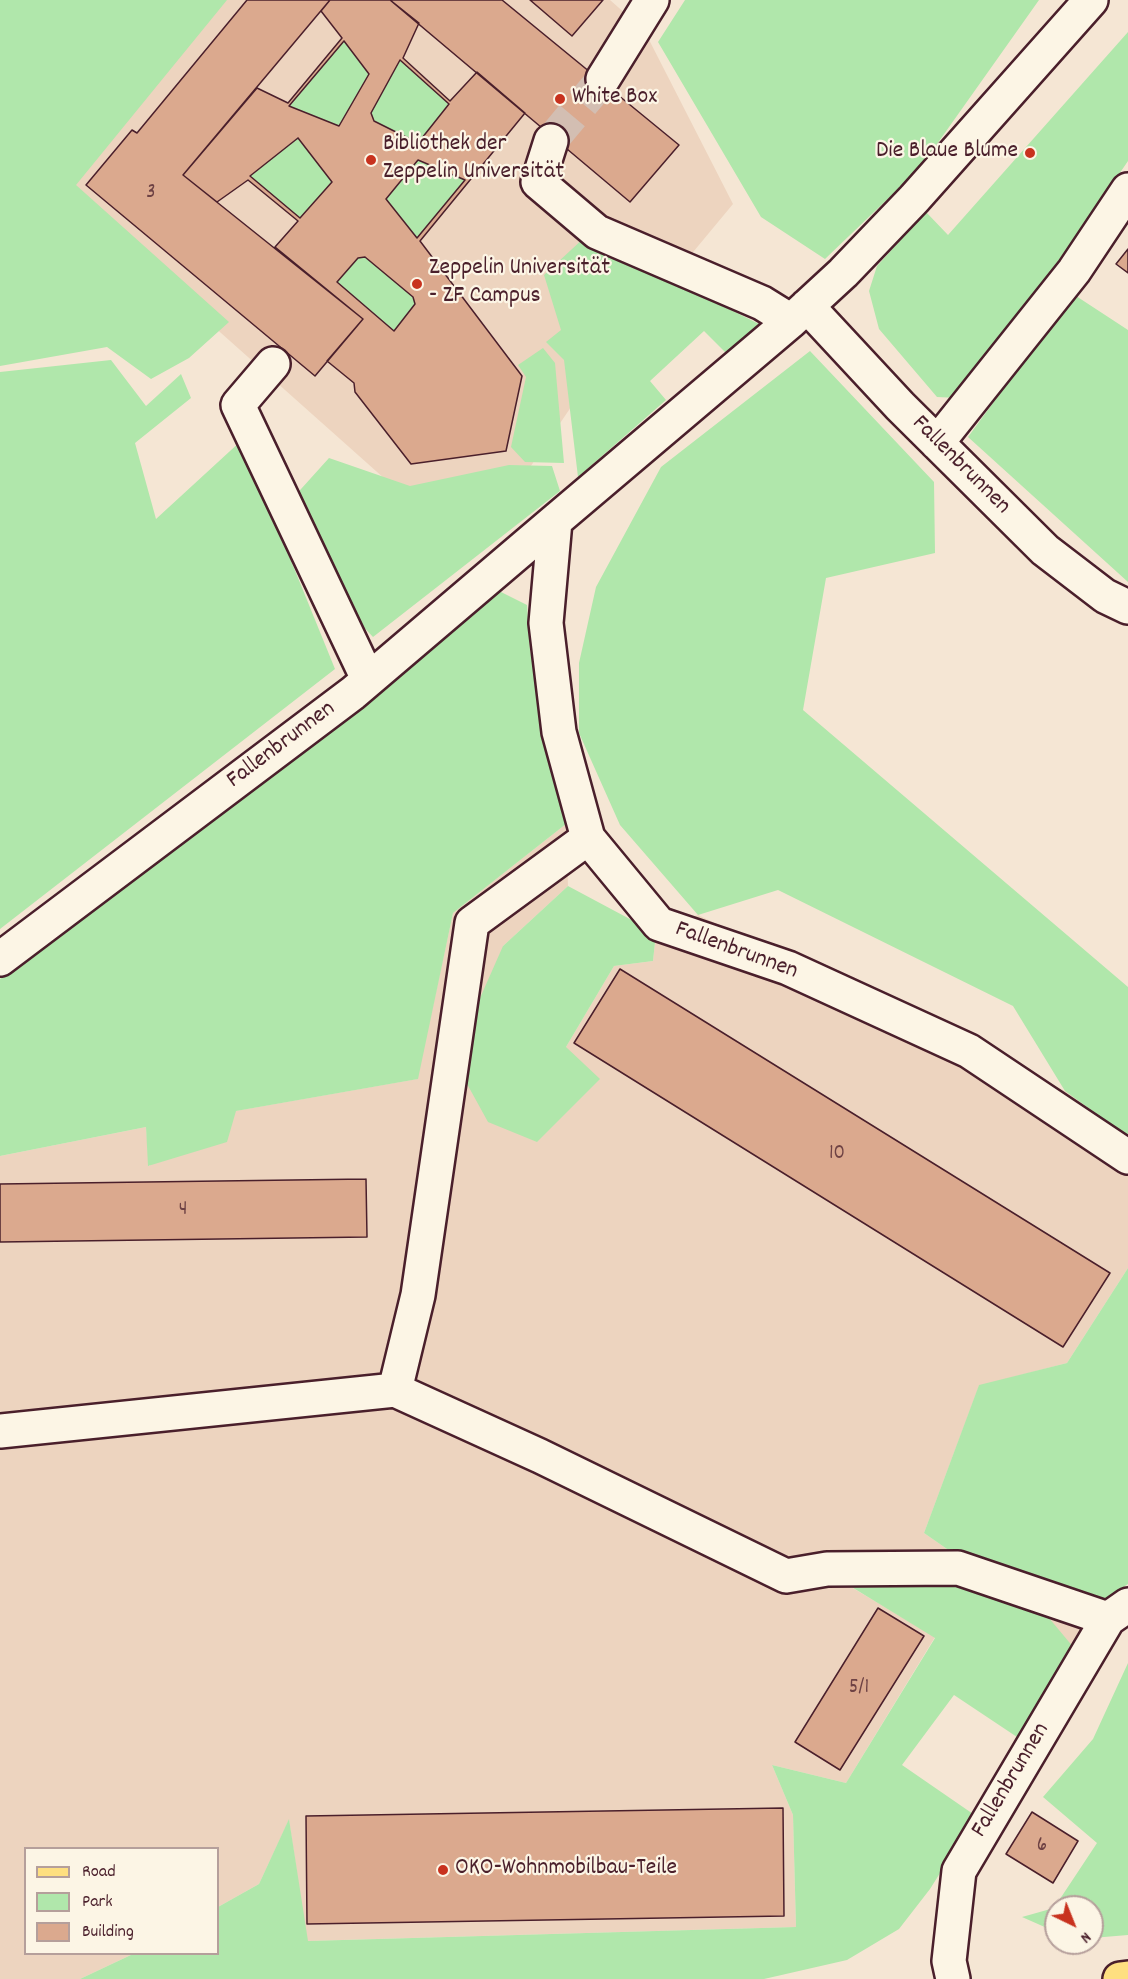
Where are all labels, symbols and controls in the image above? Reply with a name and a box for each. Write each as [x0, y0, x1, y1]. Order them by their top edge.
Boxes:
place label: White Box [572, 85, 657, 113]
marker: White Box [553, 92, 567, 106]
place label: Bibliothek der Zeppelin Universität [383, 132, 564, 188]
place label: Die Blaue Blume [876, 139, 1018, 167]
marker: Die Blaue Blume [1023, 146, 1037, 160]
marker: Bibliothek der Zeppelin Universität [364, 153, 378, 167]
house number: 3 [146, 181, 156, 207]
place label: Zeppelin Universität - ZF Campus [429, 256, 610, 312]
marker: Zeppelin Universität - ZF Campus [410, 277, 424, 291]
street label: Fallenbrunnen [904, 410, 1016, 522]
street label: Fallenbrunnen [222, 696, 342, 796]
street label: Fallenbrunnen [671, 916, 801, 988]
house number: 10 [829, 1142, 845, 1168]
house number: 4 [179, 1198, 187, 1224]
house number: 5/1 [849, 1676, 869, 1702]
street label: Fallenbrunnen [967, 1719, 1057, 1843]
house number: 6 [1037, 1834, 1047, 1860]
legend [24, 1847, 219, 1955]
place label: OKO-Wohnmobilbau-Teile [455, 1856, 677, 1884]
text: Road [82, 1860, 116, 1885]
marker: OKO-Wohnmobilbau-Teile [436, 1863, 450, 1877]
text: Park [82, 1890, 113, 1915]
north arrow [1044, 1895, 1104, 1955]
text: Building [82, 1920, 134, 1945]
text: N [1075, 1926, 1096, 1948]

